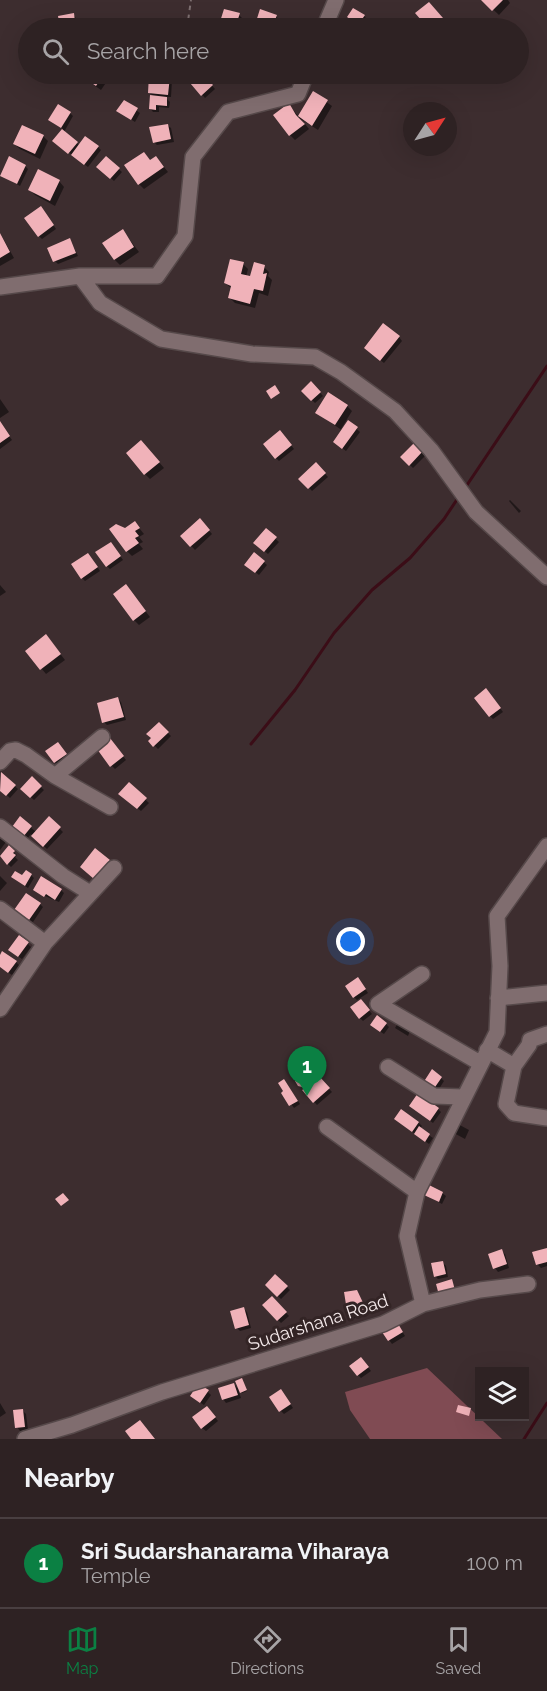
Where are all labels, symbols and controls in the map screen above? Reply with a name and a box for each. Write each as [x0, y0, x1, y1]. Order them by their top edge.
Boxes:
search box [18, 18, 529, 84]
icon: search [39, 35, 72, 68]
text: Search here [87, 38, 209, 64]
north arrow [403, 102, 457, 156]
your location [336, 927, 365, 956]
pin: 1 [288, 1046, 326, 1096]
street label: Sudarshana Road [245, 1289, 391, 1355]
map controls [475, 1367, 529, 1421]
button: layers [475, 1367, 529, 1421]
text: Nearby [24, 1463, 114, 1493]
text: Sri Sudarshanarama Viharaya [81, 1538, 389, 1564]
text: 1 [39, 1551, 48, 1575]
text: 100 m [466, 1551, 523, 1575]
text: Temple [81, 1564, 151, 1588]
tab: Map [66, 1623, 99, 1678]
tab: Directions [230, 1623, 304, 1678]
tab: Saved [435, 1623, 481, 1678]

